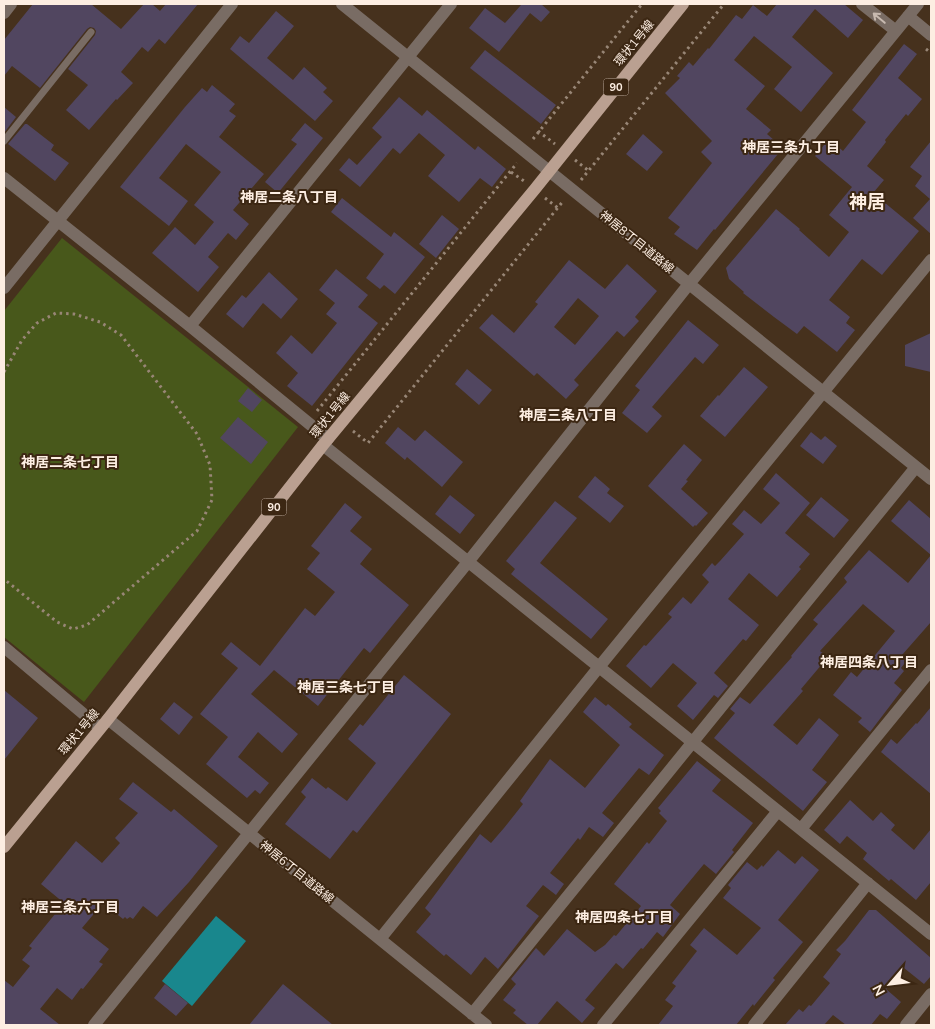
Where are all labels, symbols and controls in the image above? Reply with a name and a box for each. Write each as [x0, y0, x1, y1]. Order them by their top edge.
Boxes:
one-way arrow [872, 12, 885, 23]
street label: 環状1号線 [610, 17, 658, 69]
road number: 90 [604, 78, 628, 95]
district label: 神居三条九丁目 [742, 138, 840, 157]
district label: 神居二条八丁目 [240, 188, 338, 207]
district label: 神居 [849, 190, 885, 214]
street label: 神居8丁目道路線 [597, 207, 677, 277]
street label: 環状1号線 [306, 389, 354, 441]
district label: 神居三条八丁目 [519, 406, 617, 425]
district label: 神居二条七丁目 [21, 453, 119, 472]
road number: 90 [262, 498, 286, 516]
district label: 神居四条八丁目 [820, 653, 918, 672]
district label: 神居三条七丁目 [297, 678, 395, 697]
street label: 環状1号線 [55, 706, 103, 758]
street label: 神居6丁目道路線 [257, 837, 337, 907]
district label: 神居三条六丁目 [21, 898, 119, 917]
district label: 神居四条七丁目 [575, 908, 673, 927]
north arrow [865, 959, 915, 1009]
text: N [868, 981, 890, 999]

